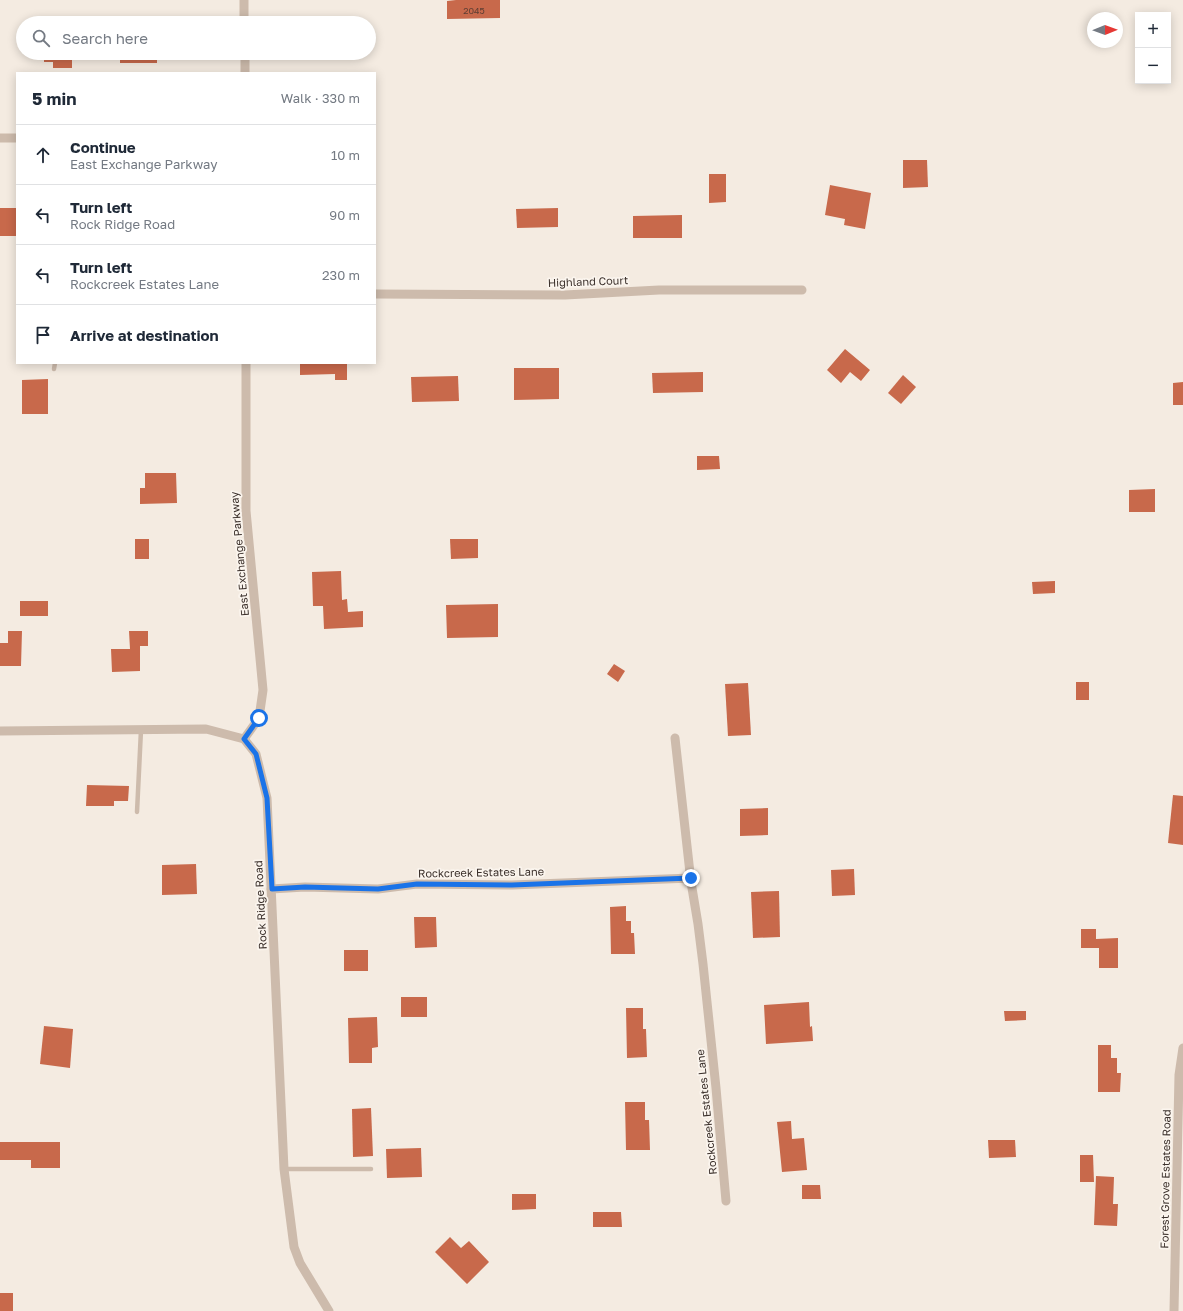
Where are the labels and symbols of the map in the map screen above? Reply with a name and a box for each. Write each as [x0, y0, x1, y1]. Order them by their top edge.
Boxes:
house number: 2045 [463, 5, 485, 16]
north arrow [1087, 12, 1123, 48]
street label: Highland Court [548, 273, 628, 289]
street label: East Exchange Parkway [227, 491, 251, 617]
route start [250, 709, 268, 727]
street label: Rock Ridge Road [251, 860, 269, 950]
street label: Rockcreek Estates Lane [418, 864, 544, 880]
route end [682, 869, 700, 887]
street label: Rockcreek Estates Lane [693, 1049, 719, 1175]
street label: Forest Grove Estates Road [1157, 1109, 1173, 1249]

